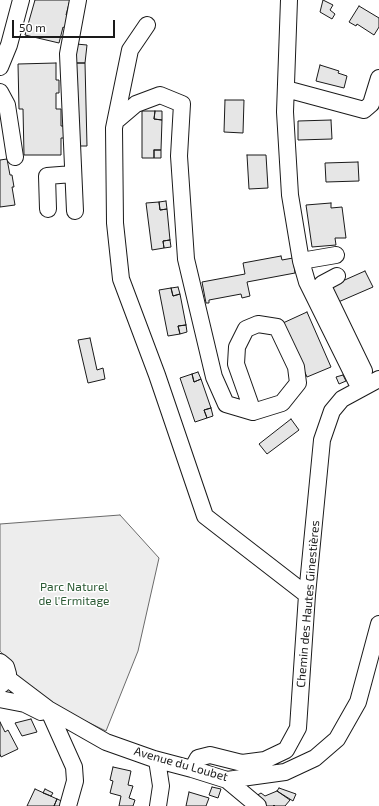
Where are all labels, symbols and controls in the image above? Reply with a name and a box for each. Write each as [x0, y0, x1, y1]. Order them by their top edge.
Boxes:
scale bar [14, 12, 117, 38]
text: 50 m [19, 20, 46, 34]
street label: Chemin des Hautes Ginestières [294, 520, 322, 688]
park label: Parc Naturel de l'Ermitage [38, 580, 110, 608]
street label: Avenue du Loubet [132, 744, 230, 784]

